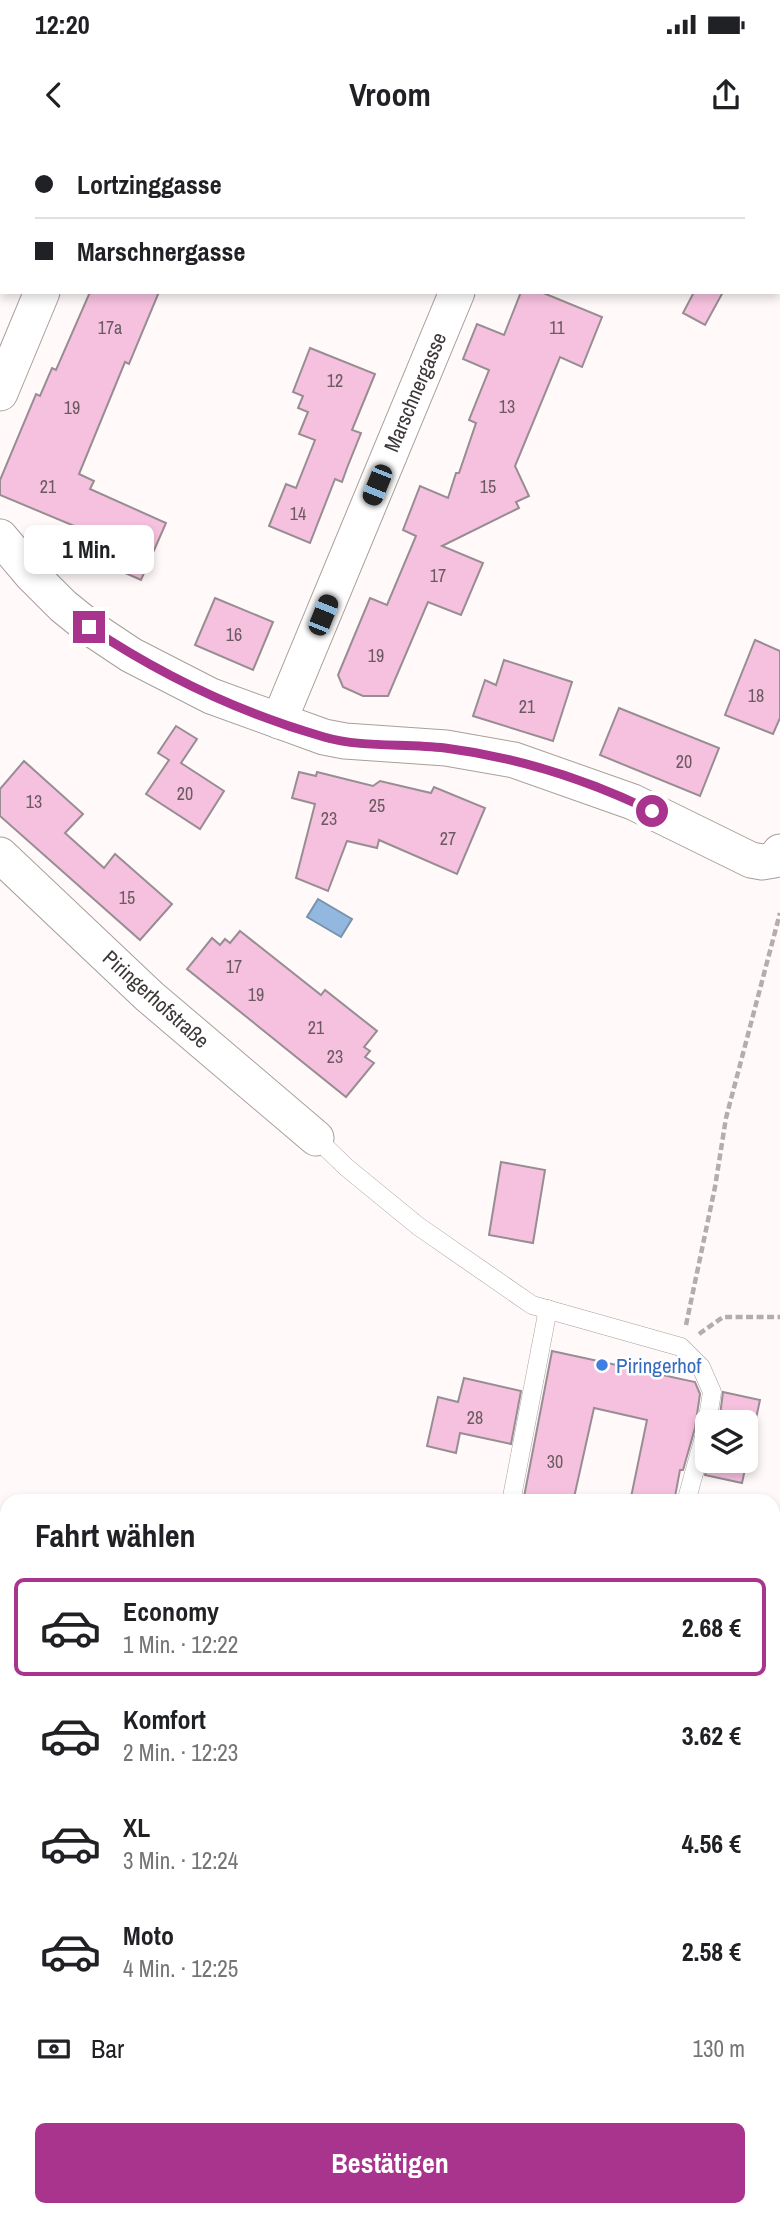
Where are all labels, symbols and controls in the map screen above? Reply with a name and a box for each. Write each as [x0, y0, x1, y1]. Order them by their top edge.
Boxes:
text: 12:20 [35, 7, 90, 42]
text: Vroom [349, 73, 431, 116]
icon: back [35, 76, 73, 114]
icon: share [707, 76, 745, 114]
text: Lortzinggasse [77, 167, 222, 202]
text: Marschnergasse [77, 234, 245, 269]
house number: 17a [98, 315, 122, 340]
house number: 11 [549, 315, 565, 340]
street label: Marschnergasse [377, 328, 453, 456]
house number: 12 [327, 368, 343, 393]
house number: 13 [499, 394, 515, 419]
house number: 19 [64, 395, 80, 420]
car [360, 462, 395, 508]
house number: 21 [40, 474, 57, 499]
house number: 15 [480, 474, 496, 499]
house number: 14 [290, 501, 306, 526]
callout: 1 Min. [24, 526, 154, 574]
text: 1 Min. [62, 534, 116, 565]
house number: 17 [430, 563, 446, 588]
car [306, 592, 341, 638]
route end [73, 611, 105, 643]
house number: 16 [226, 622, 242, 647]
house number: 19 [368, 643, 384, 668]
house number: 18 [748, 683, 764, 708]
house number: 21 [519, 694, 536, 719]
house number: 20 [676, 749, 692, 774]
house number: 20 [177, 781, 193, 806]
house number: 13 [26, 789, 42, 814]
house number: 25 [369, 793, 385, 818]
route start [636, 795, 668, 827]
house number: 23 [321, 806, 337, 831]
house number: 27 [440, 826, 456, 851]
house number: 15 [119, 885, 135, 910]
street label: Piringerhofstraße [97, 943, 215, 1055]
house number: 17 [226, 954, 242, 979]
house number: 19 [248, 982, 264, 1007]
house number: 21 [308, 1015, 325, 1040]
house number: 23 [327, 1044, 343, 1069]
place label: Piringerhof [616, 1351, 701, 1380]
marker: Piringerhof [594, 1357, 610, 1373]
house number: 28 [467, 1405, 483, 1430]
map controls [695, 1410, 758, 1473]
button: layers [695, 1410, 758, 1473]
house number: 30 [547, 1449, 563, 1474]
text: Fahrt wählen [35, 1514, 196, 1557]
text: Economy [123, 1594, 219, 1629]
icon: car [39, 1596, 102, 1659]
text: 2.68 € [682, 1610, 741, 1645]
text: 1 Min. · 12:22 [123, 1629, 238, 1660]
text: Komfort [123, 1702, 206, 1737]
icon: car [39, 1704, 102, 1767]
text: 3.62 € [682, 1718, 741, 1753]
text: 2 Min. · 12:23 [123, 1737, 238, 1768]
text: XL [123, 1810, 150, 1845]
icon: car [39, 1812, 102, 1875]
text: 4.56 € [682, 1826, 741, 1861]
text: 3 Min. · 12:24 [123, 1845, 238, 1876]
text: Moto [123, 1918, 174, 1953]
icon: car [39, 1920, 102, 1983]
text: 2.58 € [682, 1934, 741, 1969]
text: 4 Min. · 12:25 [123, 1953, 238, 1984]
icon: cash [35, 2030, 73, 2068]
text: Bar [91, 2031, 124, 2066]
text: 130 m [693, 2033, 745, 2064]
button: Bestätigen [35, 2123, 745, 2203]

